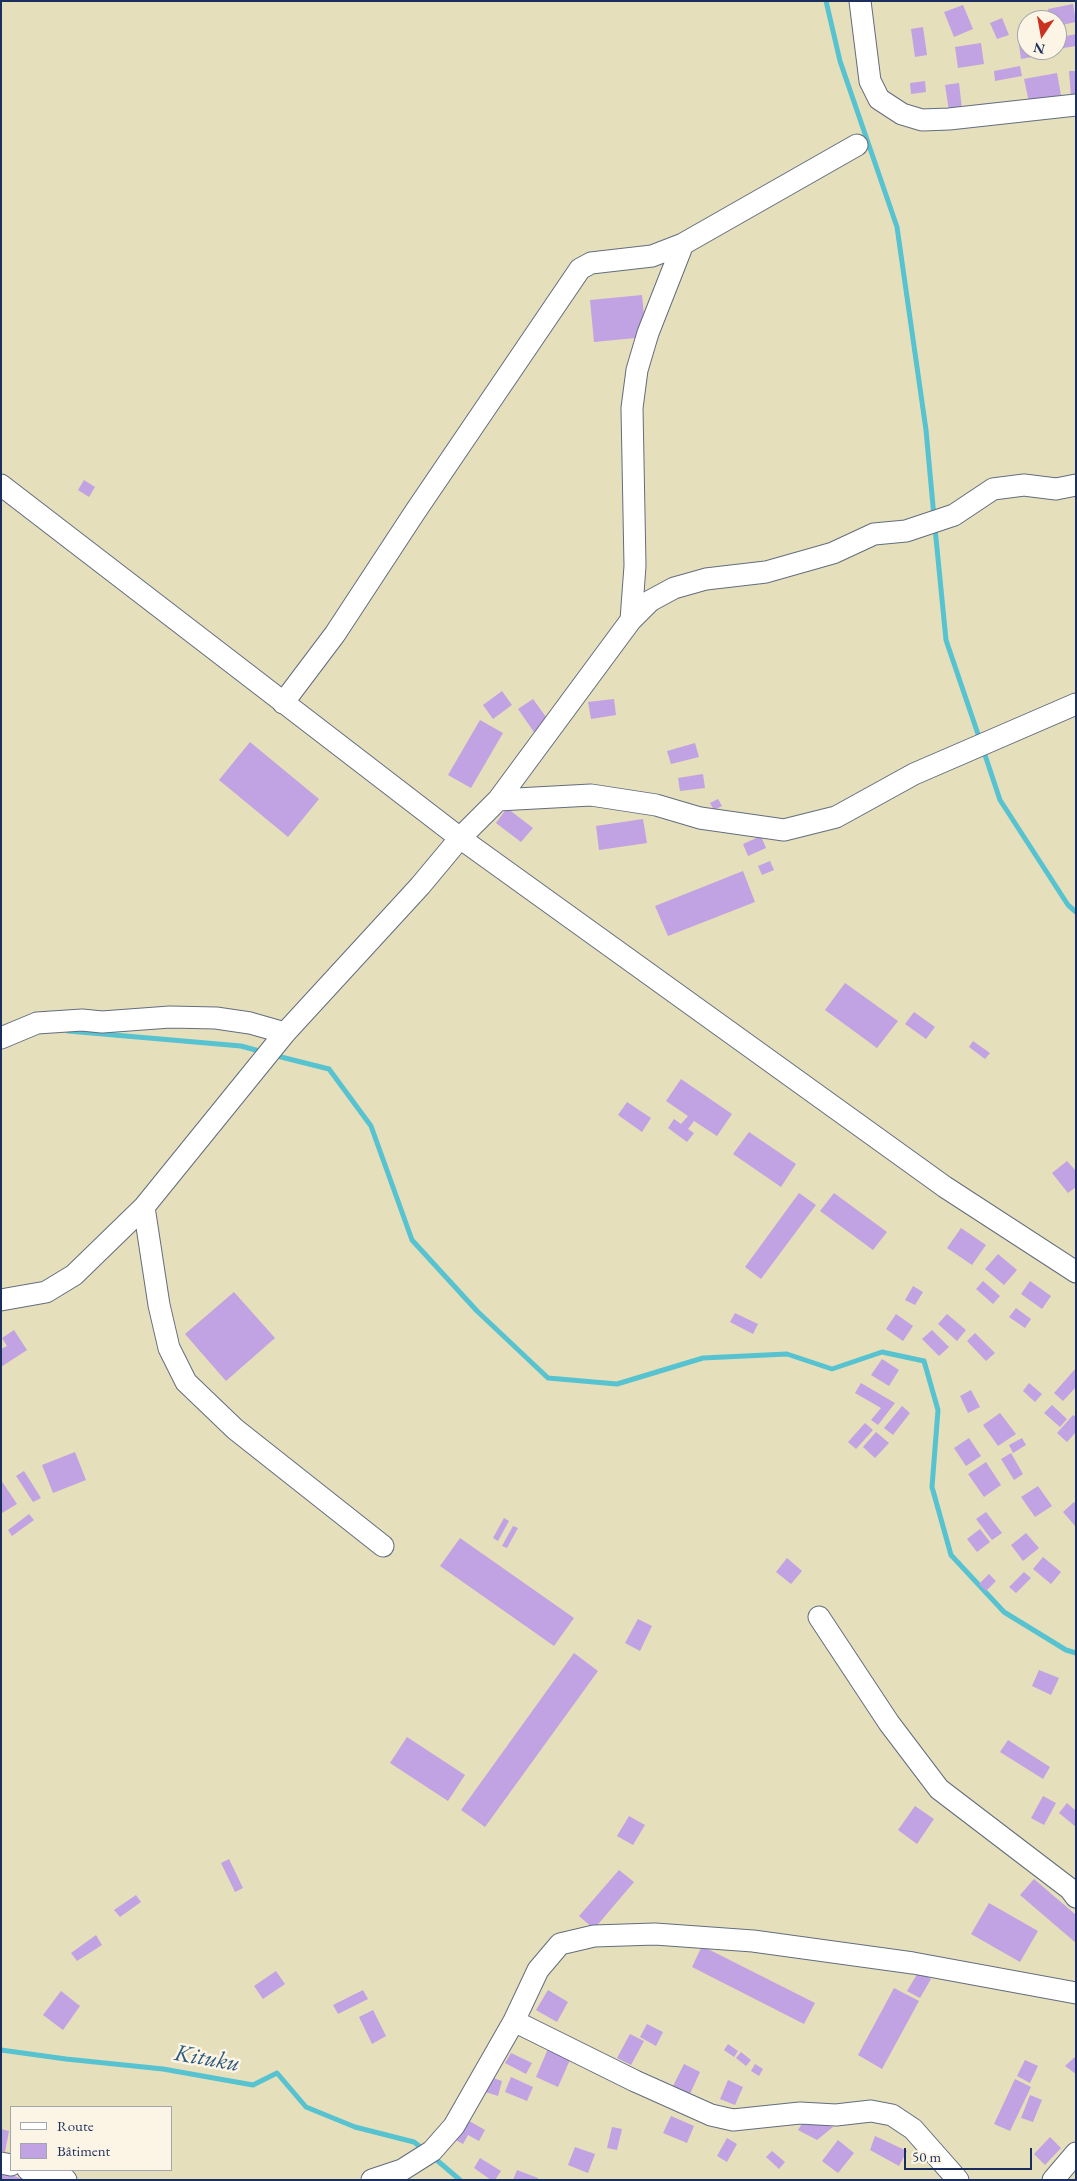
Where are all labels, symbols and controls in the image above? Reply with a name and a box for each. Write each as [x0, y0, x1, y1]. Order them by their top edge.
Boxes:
north arrow [1017, 10, 1067, 60]
text: N [1032, 39, 1047, 59]
water label: Kituku [172, 2039, 242, 2079]
legend [10, 2106, 172, 2171]
text: Route [57, 2116, 94, 2135]
scale bar [907, 2138, 1034, 2170]
text: Bâtiment [57, 2141, 110, 2160]
text: 50 m [912, 2147, 941, 2166]

